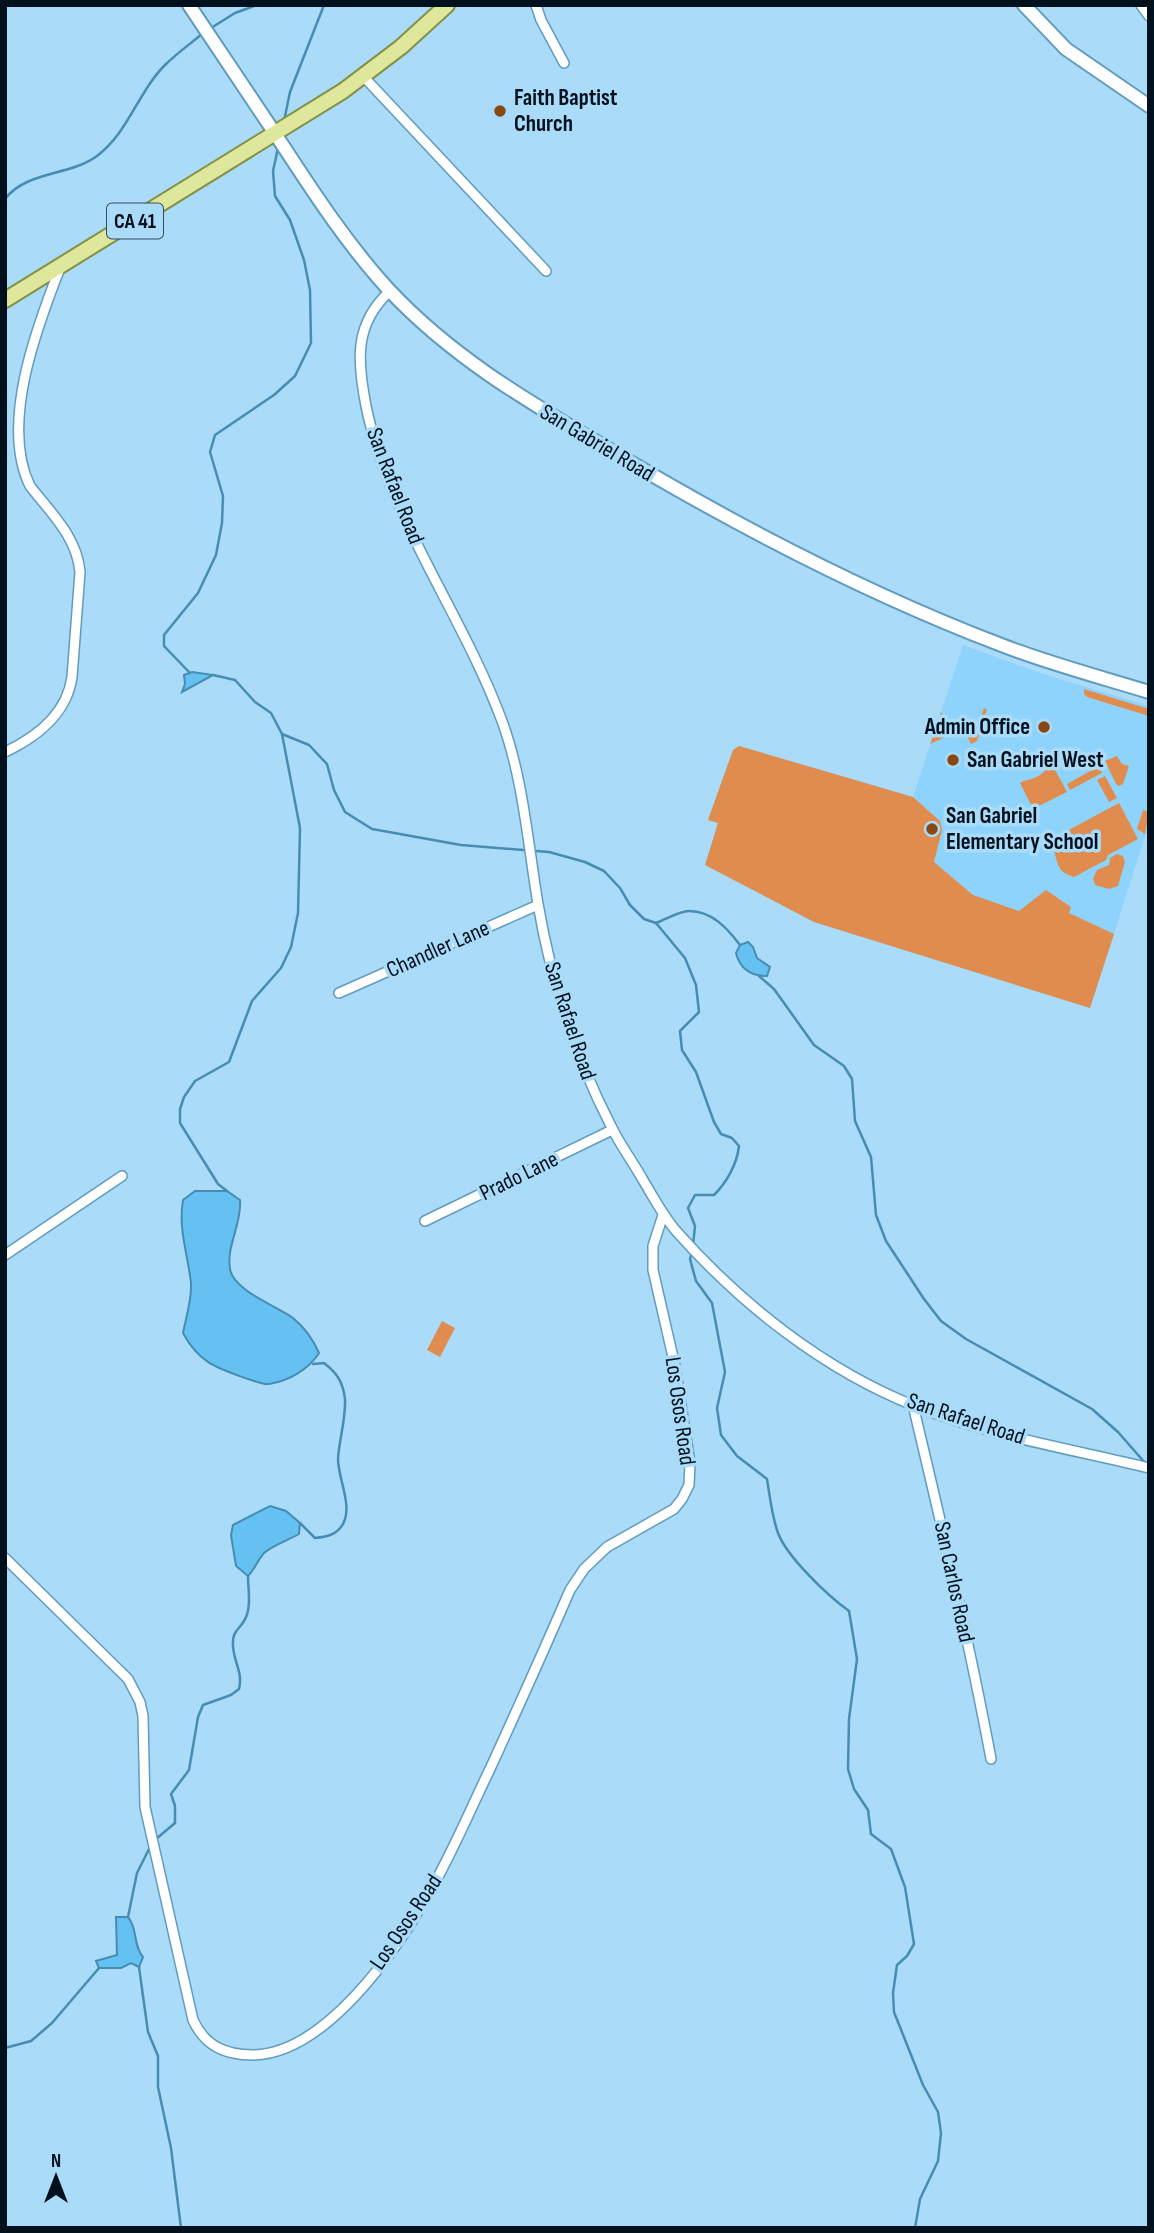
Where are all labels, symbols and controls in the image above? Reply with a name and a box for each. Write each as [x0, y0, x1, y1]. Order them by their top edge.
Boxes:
place label: Faith Baptist Church [514, 84, 618, 138]
marker: Faith Baptist Church [492, 103, 508, 119]
road number: CA 41 [107, 204, 163, 238]
street label: San Gabriel Road [535, 398, 659, 488]
street label: San Rafael Road [360, 424, 430, 548]
place label: Admin Office [924, 713, 1030, 741]
marker: Admin Office [1036, 719, 1052, 735]
place label: San Gabriel West [967, 746, 1104, 774]
marker: San Gabriel West [945, 752, 961, 768]
place label: San Gabriel Elementary School [946, 802, 1098, 856]
marker: San Gabriel Elementary School [924, 821, 940, 837]
street label: Chandler Lane [382, 914, 494, 984]
street label: San Rafael Road [538, 959, 602, 1083]
street label: Prado Lane [475, 1145, 563, 1207]
street label: Los Osos Road [659, 1355, 701, 1467]
street label: San Rafael Road [904, 1387, 1028, 1451]
street label: San Carlos Road [928, 1519, 980, 1645]
street label: Los Osos Road [364, 1869, 448, 1975]
north arrow [21, 2142, 91, 2212]
text: N [51, 2150, 61, 2173]

